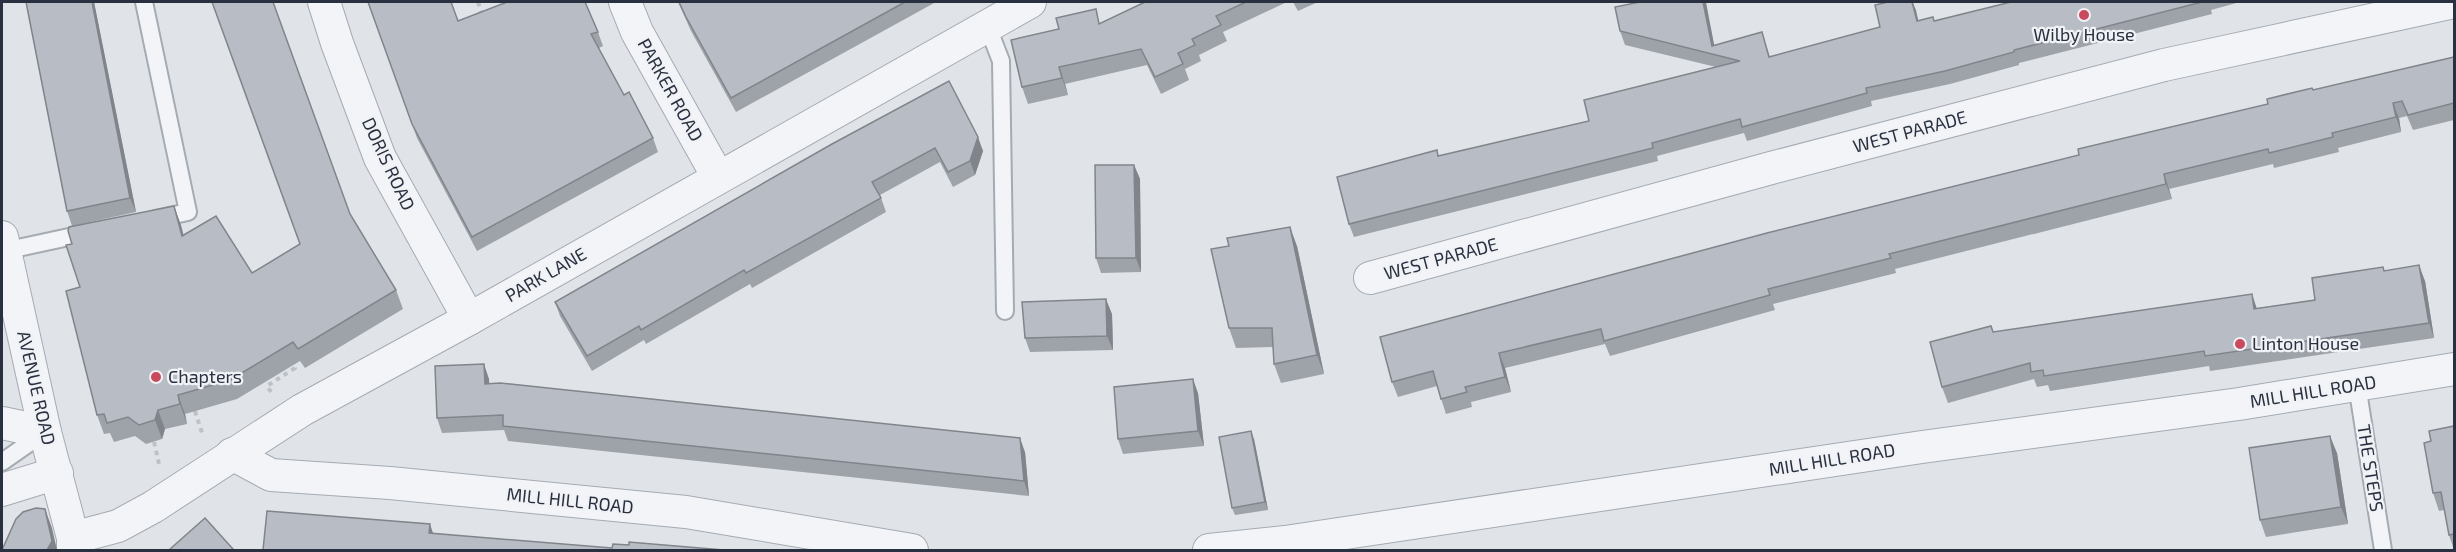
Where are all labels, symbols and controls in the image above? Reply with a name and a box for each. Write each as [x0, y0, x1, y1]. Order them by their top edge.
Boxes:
marker: Wilby House [2077, 8, 2091, 22]
place label: Wilby House [2033, 23, 2135, 45]
street label: PARKER ROAD [634, 34, 708, 145]
street label: WEST PARADE [1850, 105, 1969, 157]
street label: DORIS ROAD [358, 114, 420, 214]
street label: WEST PARADE [1381, 232, 1500, 284]
street label: PARK LANE [501, 242, 590, 306]
street label: AVENUE ROAD [13, 328, 61, 447]
place label: Linton House [2252, 332, 2359, 354]
marker: Linton House [2233, 337, 2247, 351]
place label: Chapters [168, 365, 242, 387]
marker: Chapters [149, 370, 163, 384]
street label: MILL HILL ROAD [2248, 370, 2378, 412]
street label: THE STEPS [2353, 423, 2389, 513]
street label: MILL HILL ROAD [1767, 438, 1897, 480]
street label: MILL HILL ROAD [505, 482, 635, 518]

